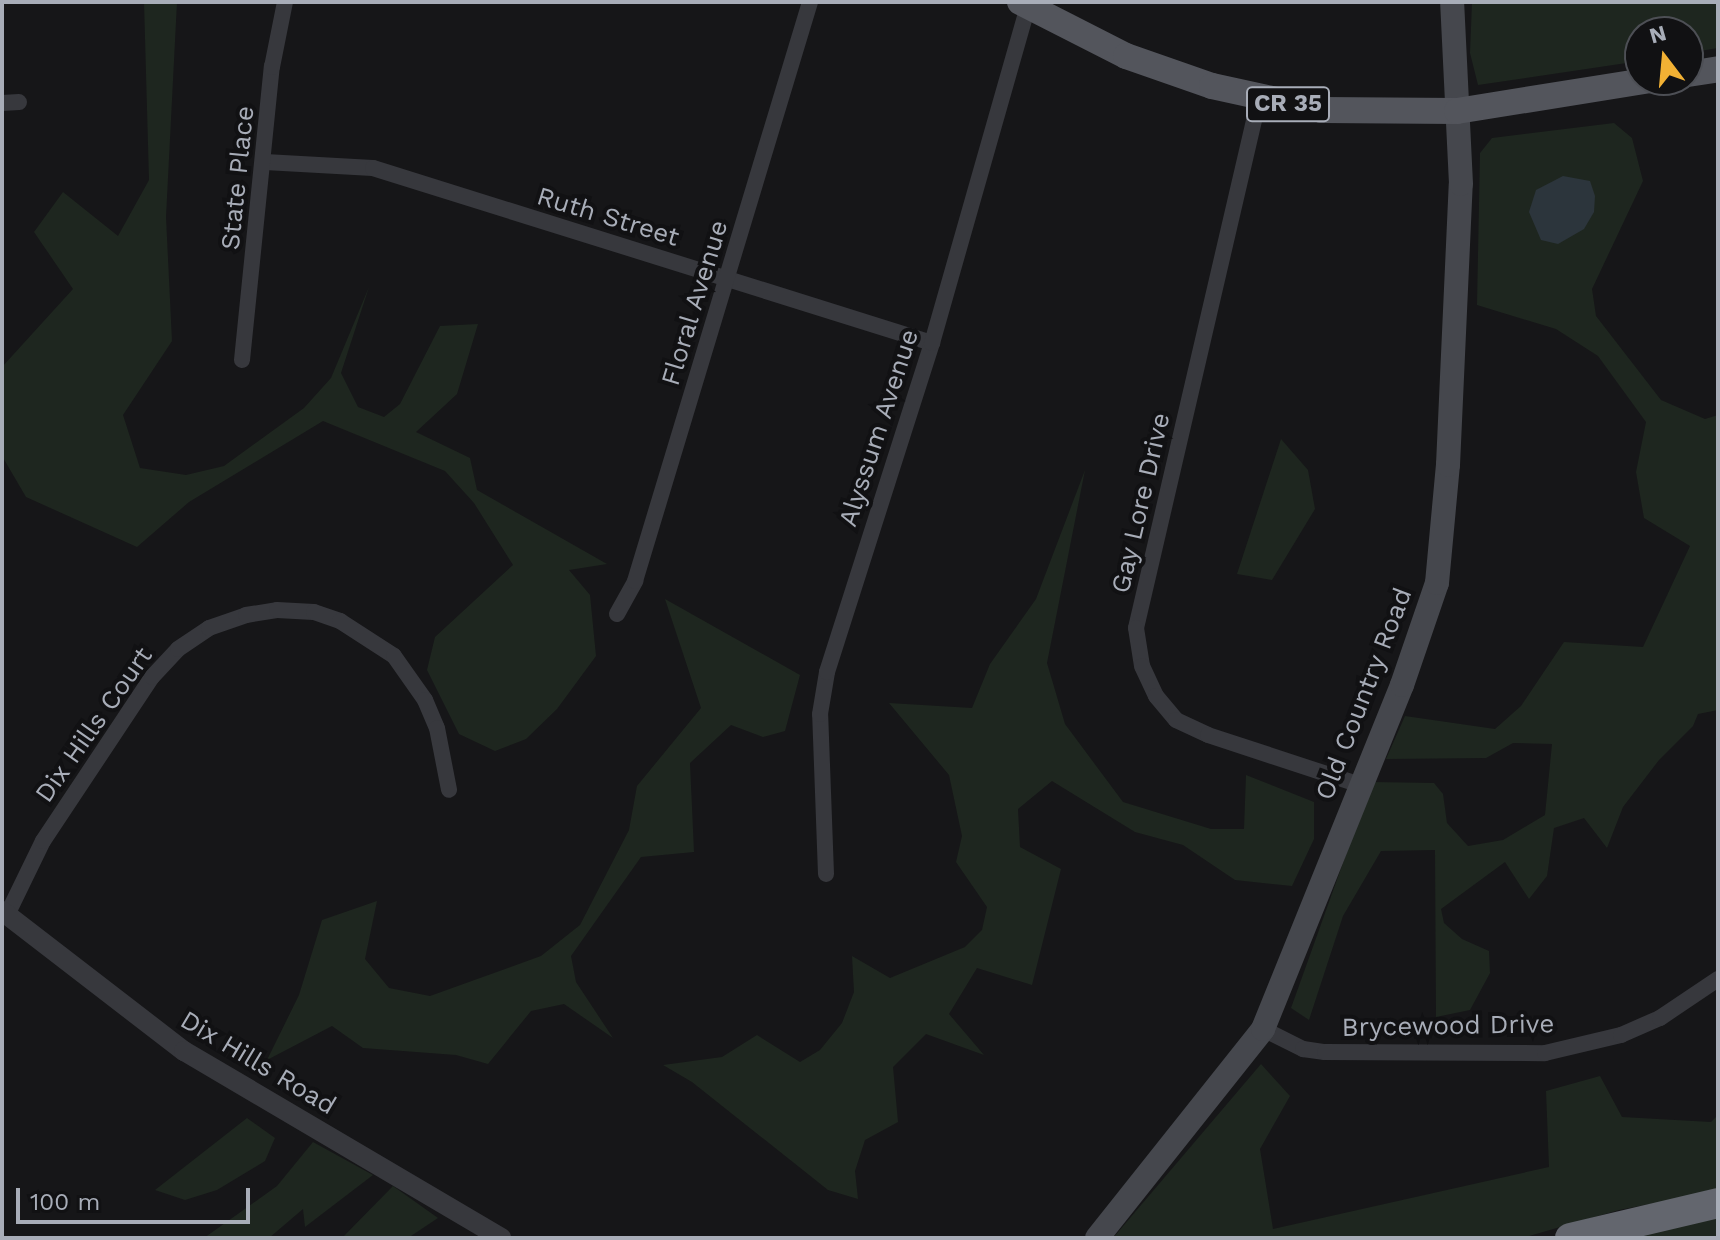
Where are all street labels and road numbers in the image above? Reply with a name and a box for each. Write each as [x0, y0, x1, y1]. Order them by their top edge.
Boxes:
road number: CR 35 [1246, 84, 1330, 124]
street label: State Place [215, 104, 261, 252]
street label: Ruth Street [533, 181, 683, 253]
street label: Floral Avenue [655, 216, 735, 390]
street label: Alyssum Avenue [832, 325, 926, 531]
street label: Gay Lore Drive [1105, 410, 1177, 596]
street label: Old Country Road [1309, 583, 1419, 805]
street label: Dix Hills Court [29, 641, 159, 809]
street label: Dix Hills Road [174, 1004, 342, 1122]
street label: Brycewood Drive [1341, 1009, 1555, 1043]

